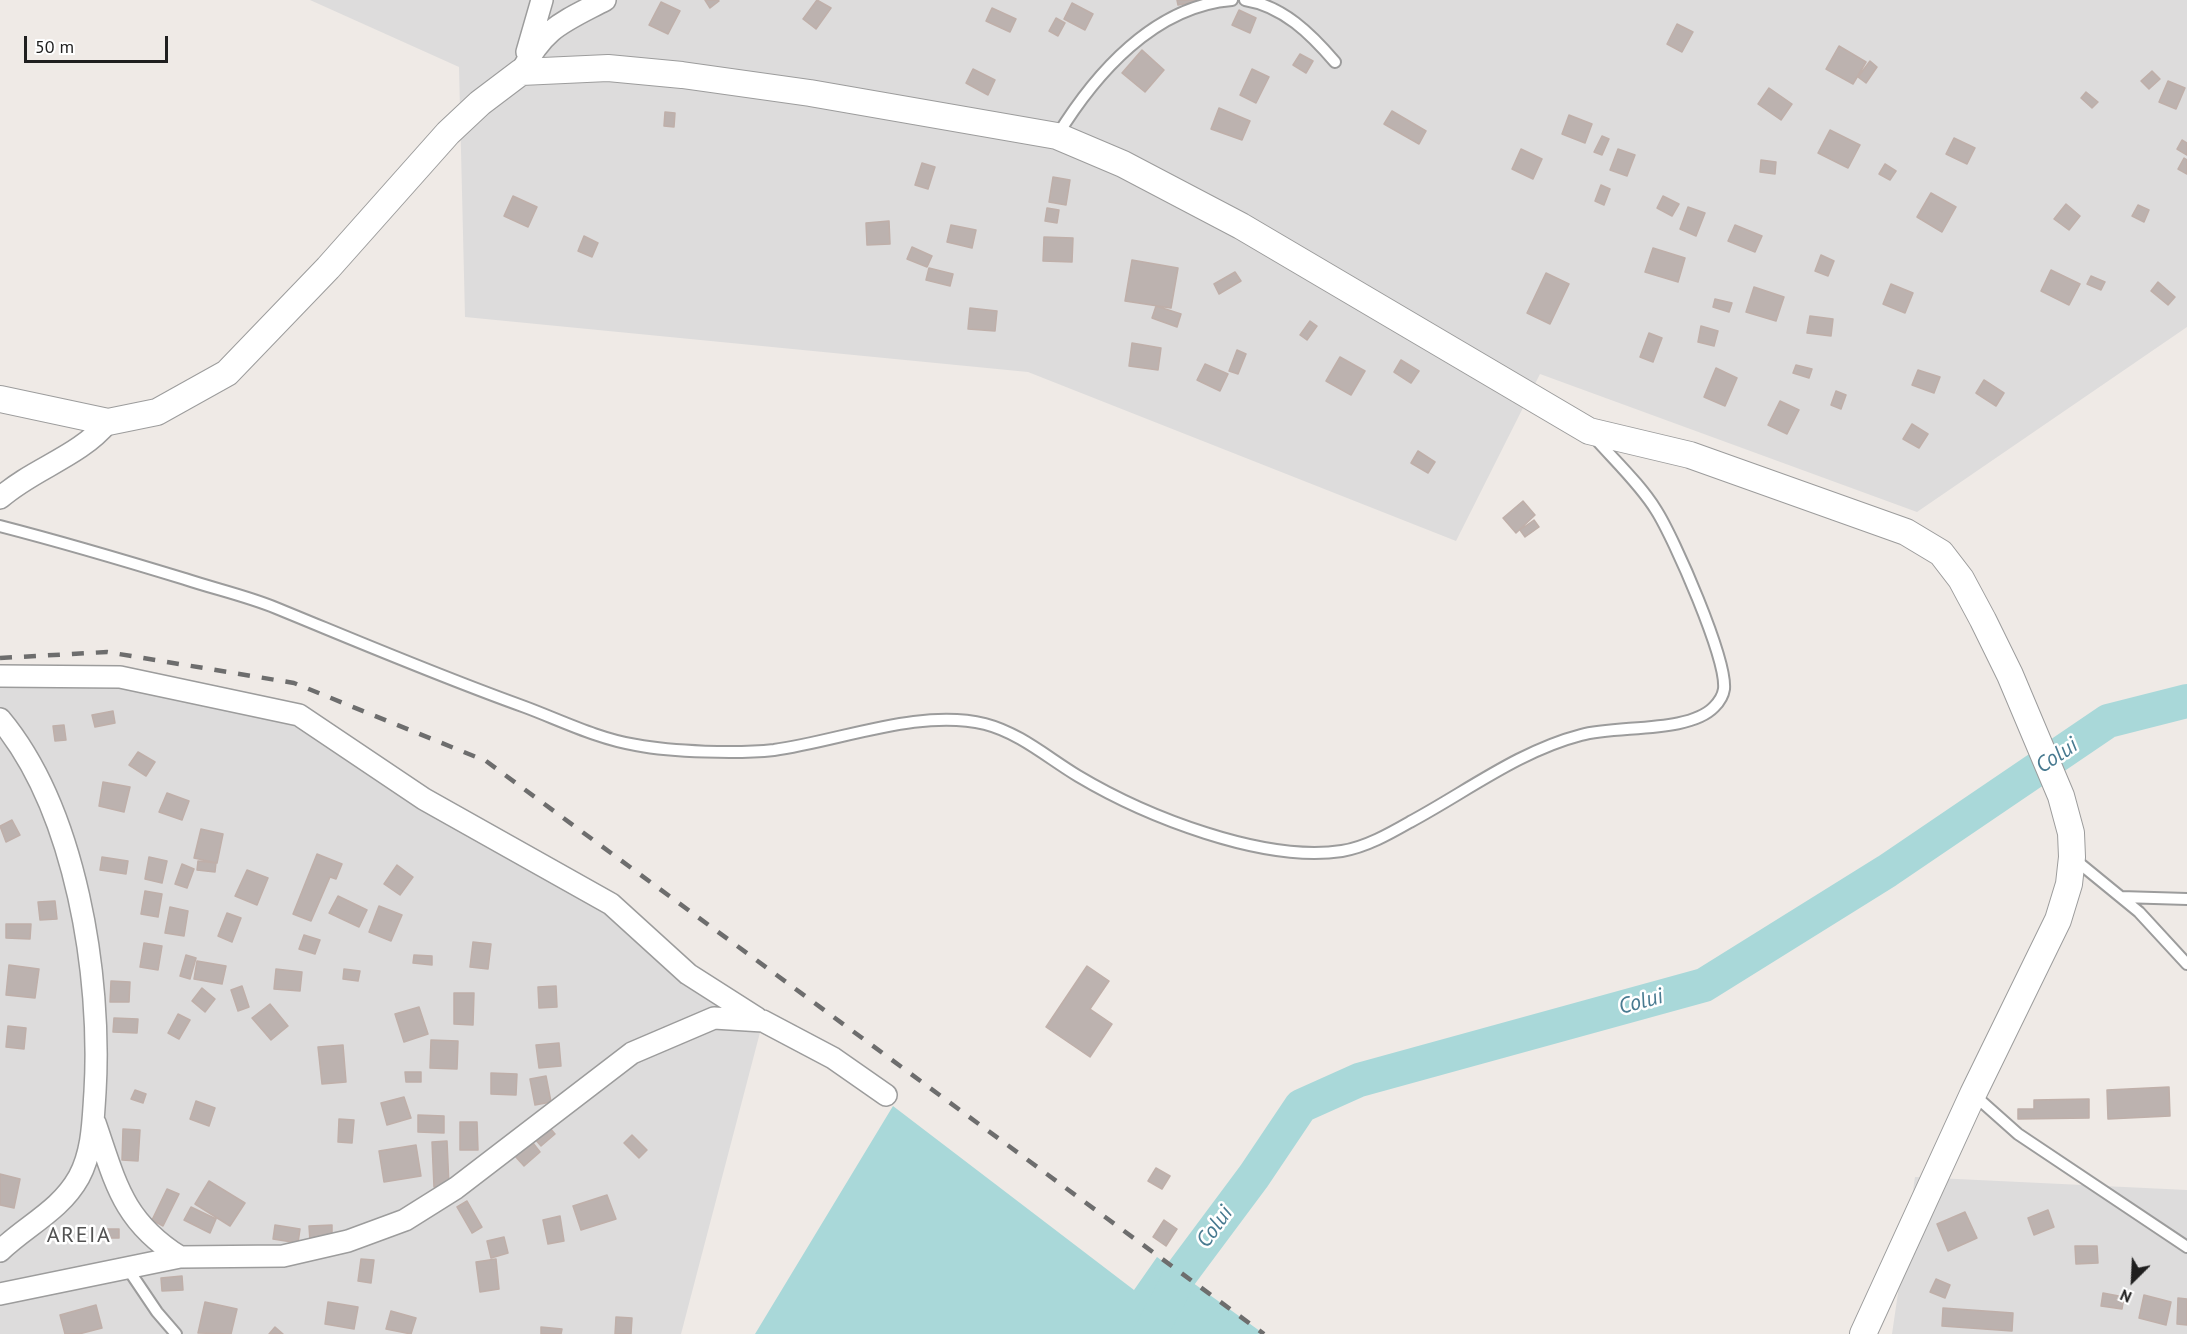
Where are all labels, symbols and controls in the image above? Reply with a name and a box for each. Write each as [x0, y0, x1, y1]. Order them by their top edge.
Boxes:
scale bar [27, 24, 171, 62]
text: 50 m [35, 35, 74, 58]
water label: Colui [2031, 732, 2083, 780]
water label: Colui [1616, 983, 1666, 1021]
water label: Colui [1191, 1201, 1239, 1253]
district label: AREIA [47, 1223, 111, 1249]
north arrow [2103, 1250, 2163, 1310]
text: N [2117, 1285, 2135, 1308]

